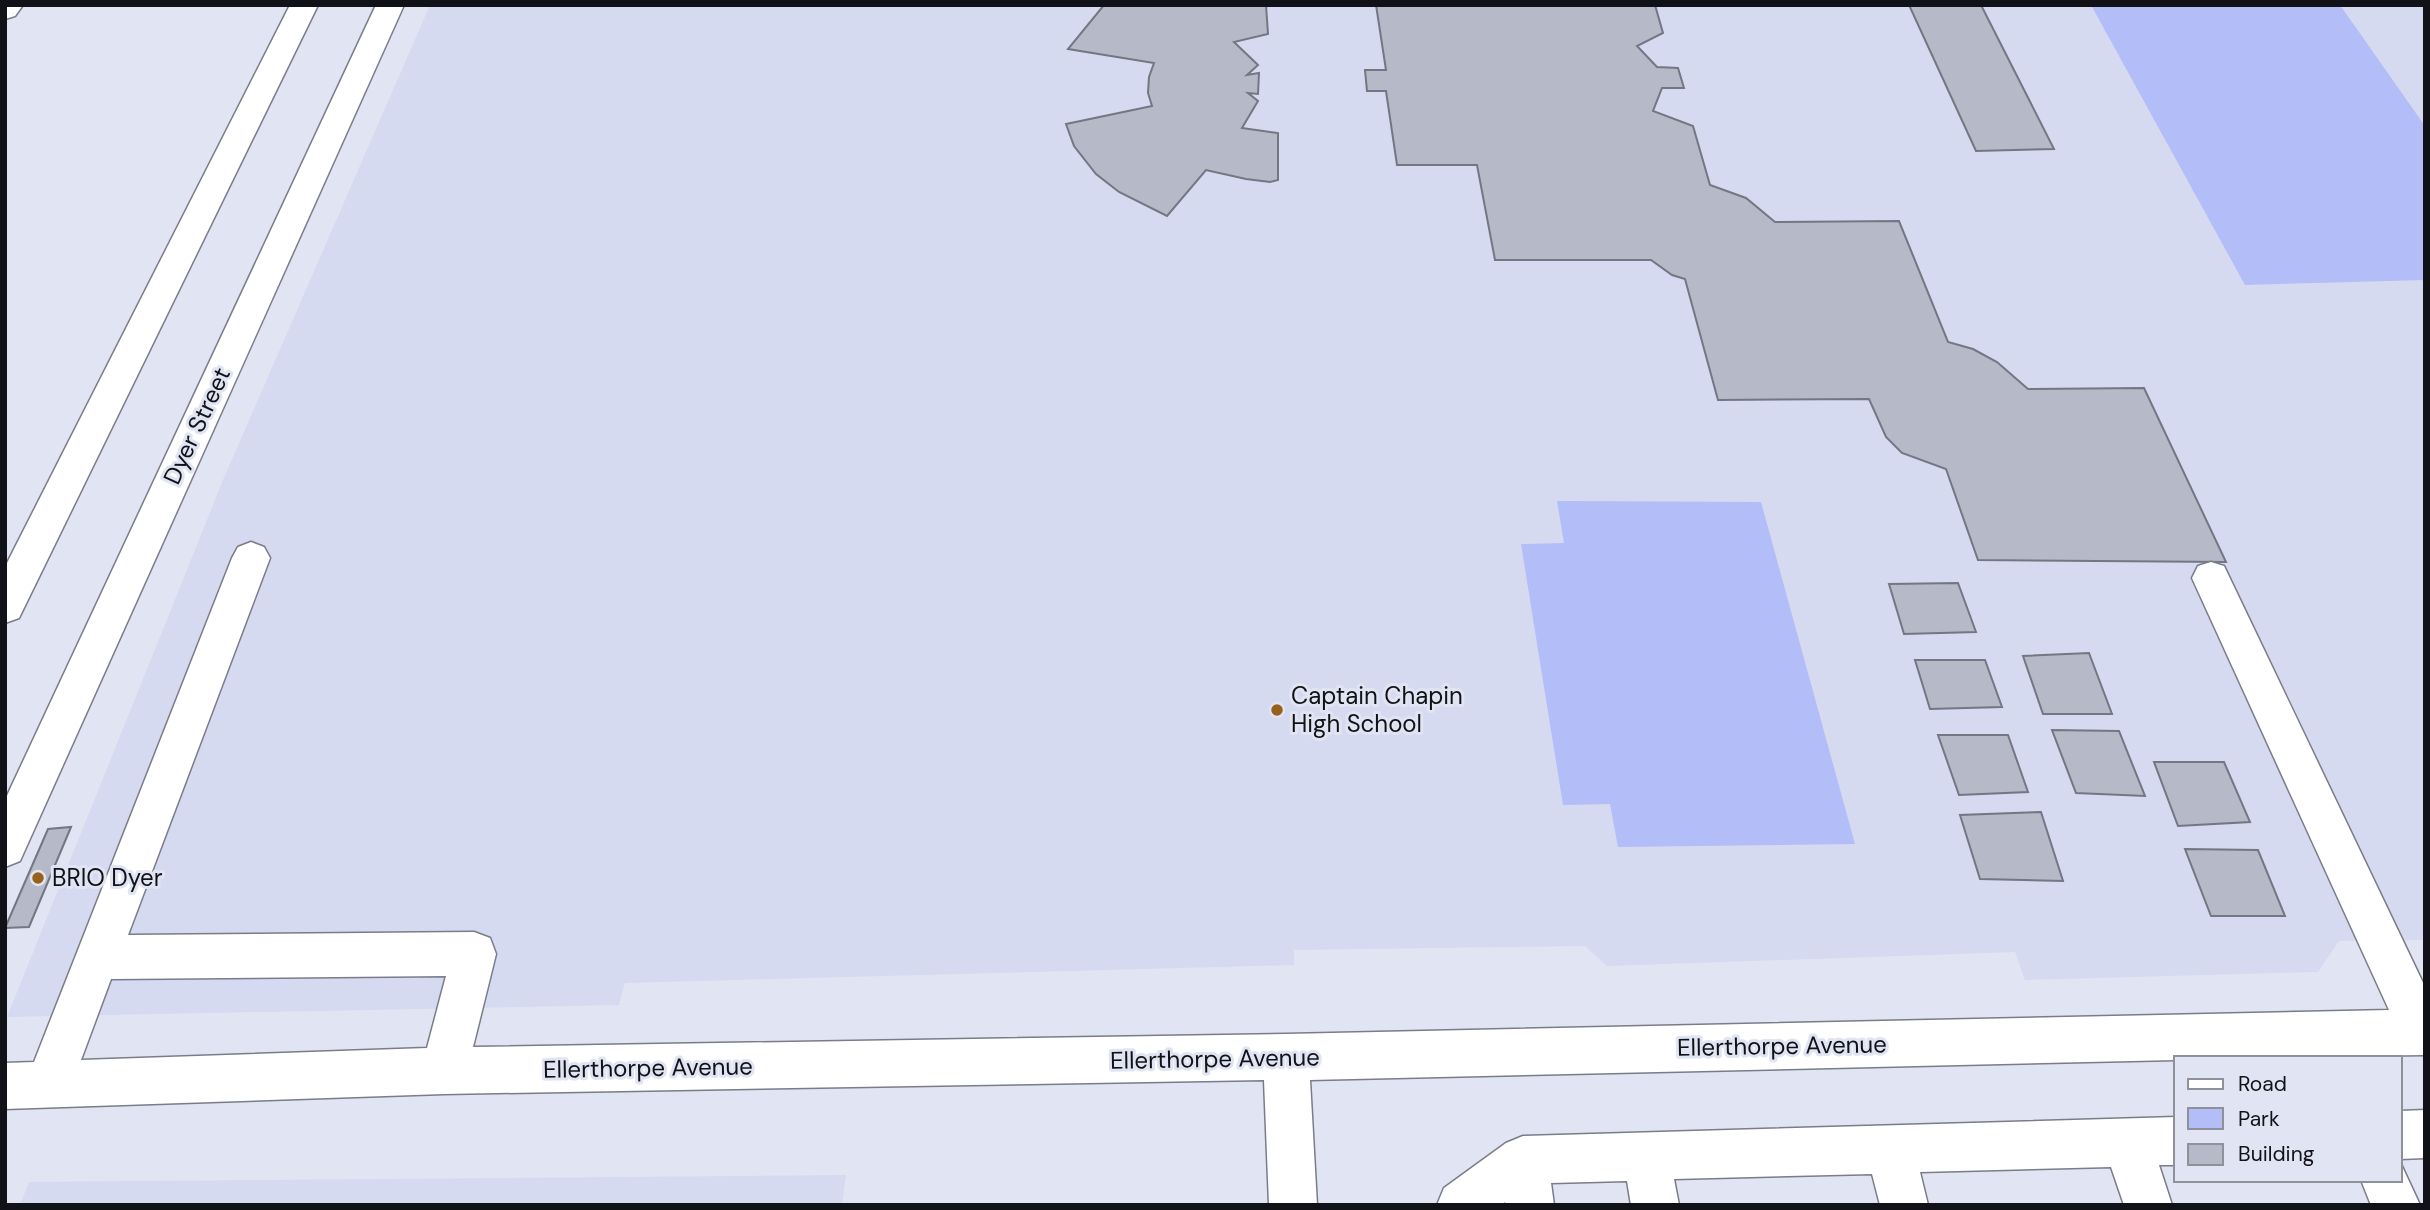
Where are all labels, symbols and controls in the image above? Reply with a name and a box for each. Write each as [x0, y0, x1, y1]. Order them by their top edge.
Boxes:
street label: Dyer Street [156, 362, 237, 489]
place label: Captain Chapin High School [1291, 680, 1463, 739]
marker: Captain Chapin High School [1269, 702, 1285, 718]
place label: BRIO Dyer [52, 862, 163, 893]
marker: BRIO Dyer [30, 870, 46, 886]
street label: Ellerthorpe Avenue [1677, 1028, 1887, 1063]
street label: Ellerthorpe Avenue [1110, 1041, 1320, 1076]
street label: Ellerthorpe Avenue [543, 1050, 753, 1085]
legend [2174, 1056, 2402, 1182]
text: Road [2238, 1070, 2287, 1098]
text: Park [2238, 1105, 2280, 1133]
text: Building [2238, 1140, 2315, 1168]

